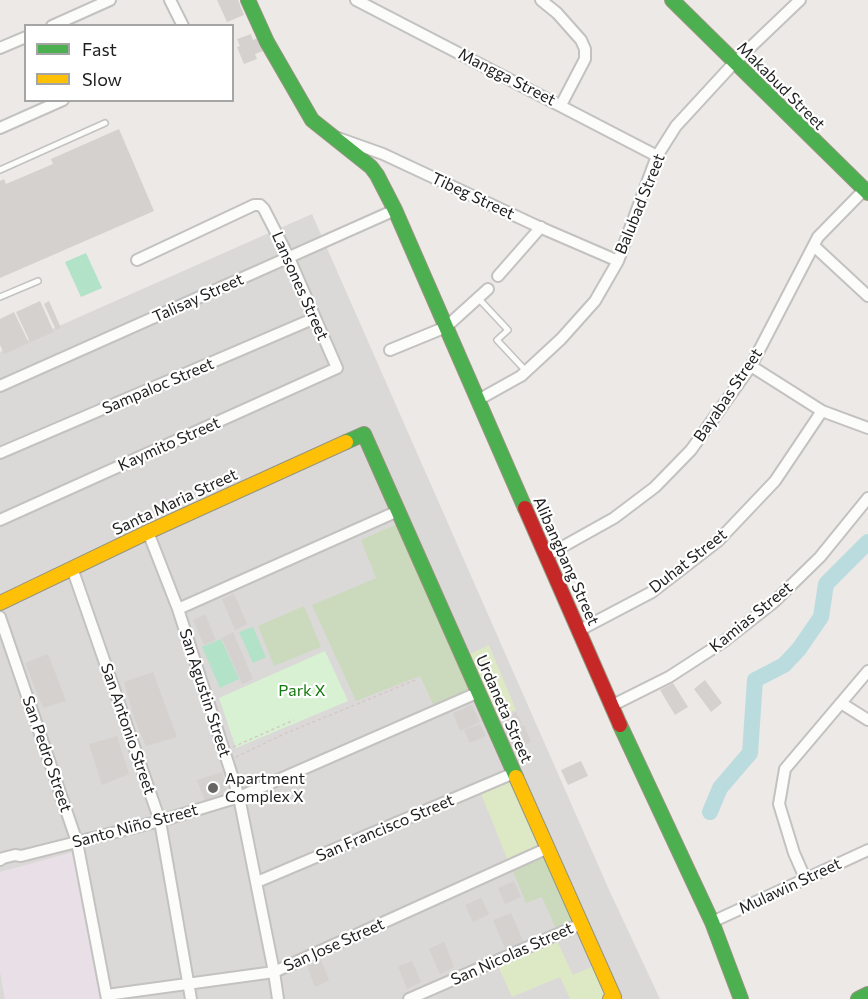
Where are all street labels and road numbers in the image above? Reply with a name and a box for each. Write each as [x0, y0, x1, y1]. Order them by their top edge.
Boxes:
street label: Makabud Street [733, 38, 829, 134]
street label: Mangga Street [455, 44, 559, 110]
street label: Balubad Street [611, 151, 669, 257]
street label: Tibeg Street [429, 168, 517, 224]
street label: Lansones Street [267, 229, 333, 343]
street label: Talisay Street [150, 269, 246, 327]
street label: Bayabas Street [690, 345, 766, 445]
street label: Sampaloc Street [99, 354, 217, 418]
street label: Kaymito Street [115, 413, 223, 475]
street label: Santa Maria Street [109, 465, 241, 539]
street label: Alibangbang Street [529, 494, 603, 628]
street label: Duhat Street [645, 525, 731, 597]
street label: Kamias Street [706, 578, 796, 656]
street label: San Agustin Street [175, 626, 235, 760]
street label: Urdaneta Street [472, 652, 536, 766]
street label: San Antonio Street [97, 661, 159, 797]
street label: San Pedro Street [18, 693, 76, 815]
street label: San Francisco Street [313, 790, 457, 866]
street label: Santo Niño Street [70, 800, 200, 852]
street label: Mulawin Street [736, 854, 844, 918]
street label: San Jose Street [281, 914, 387, 976]
street label: San Nicolas Street [448, 918, 576, 990]

